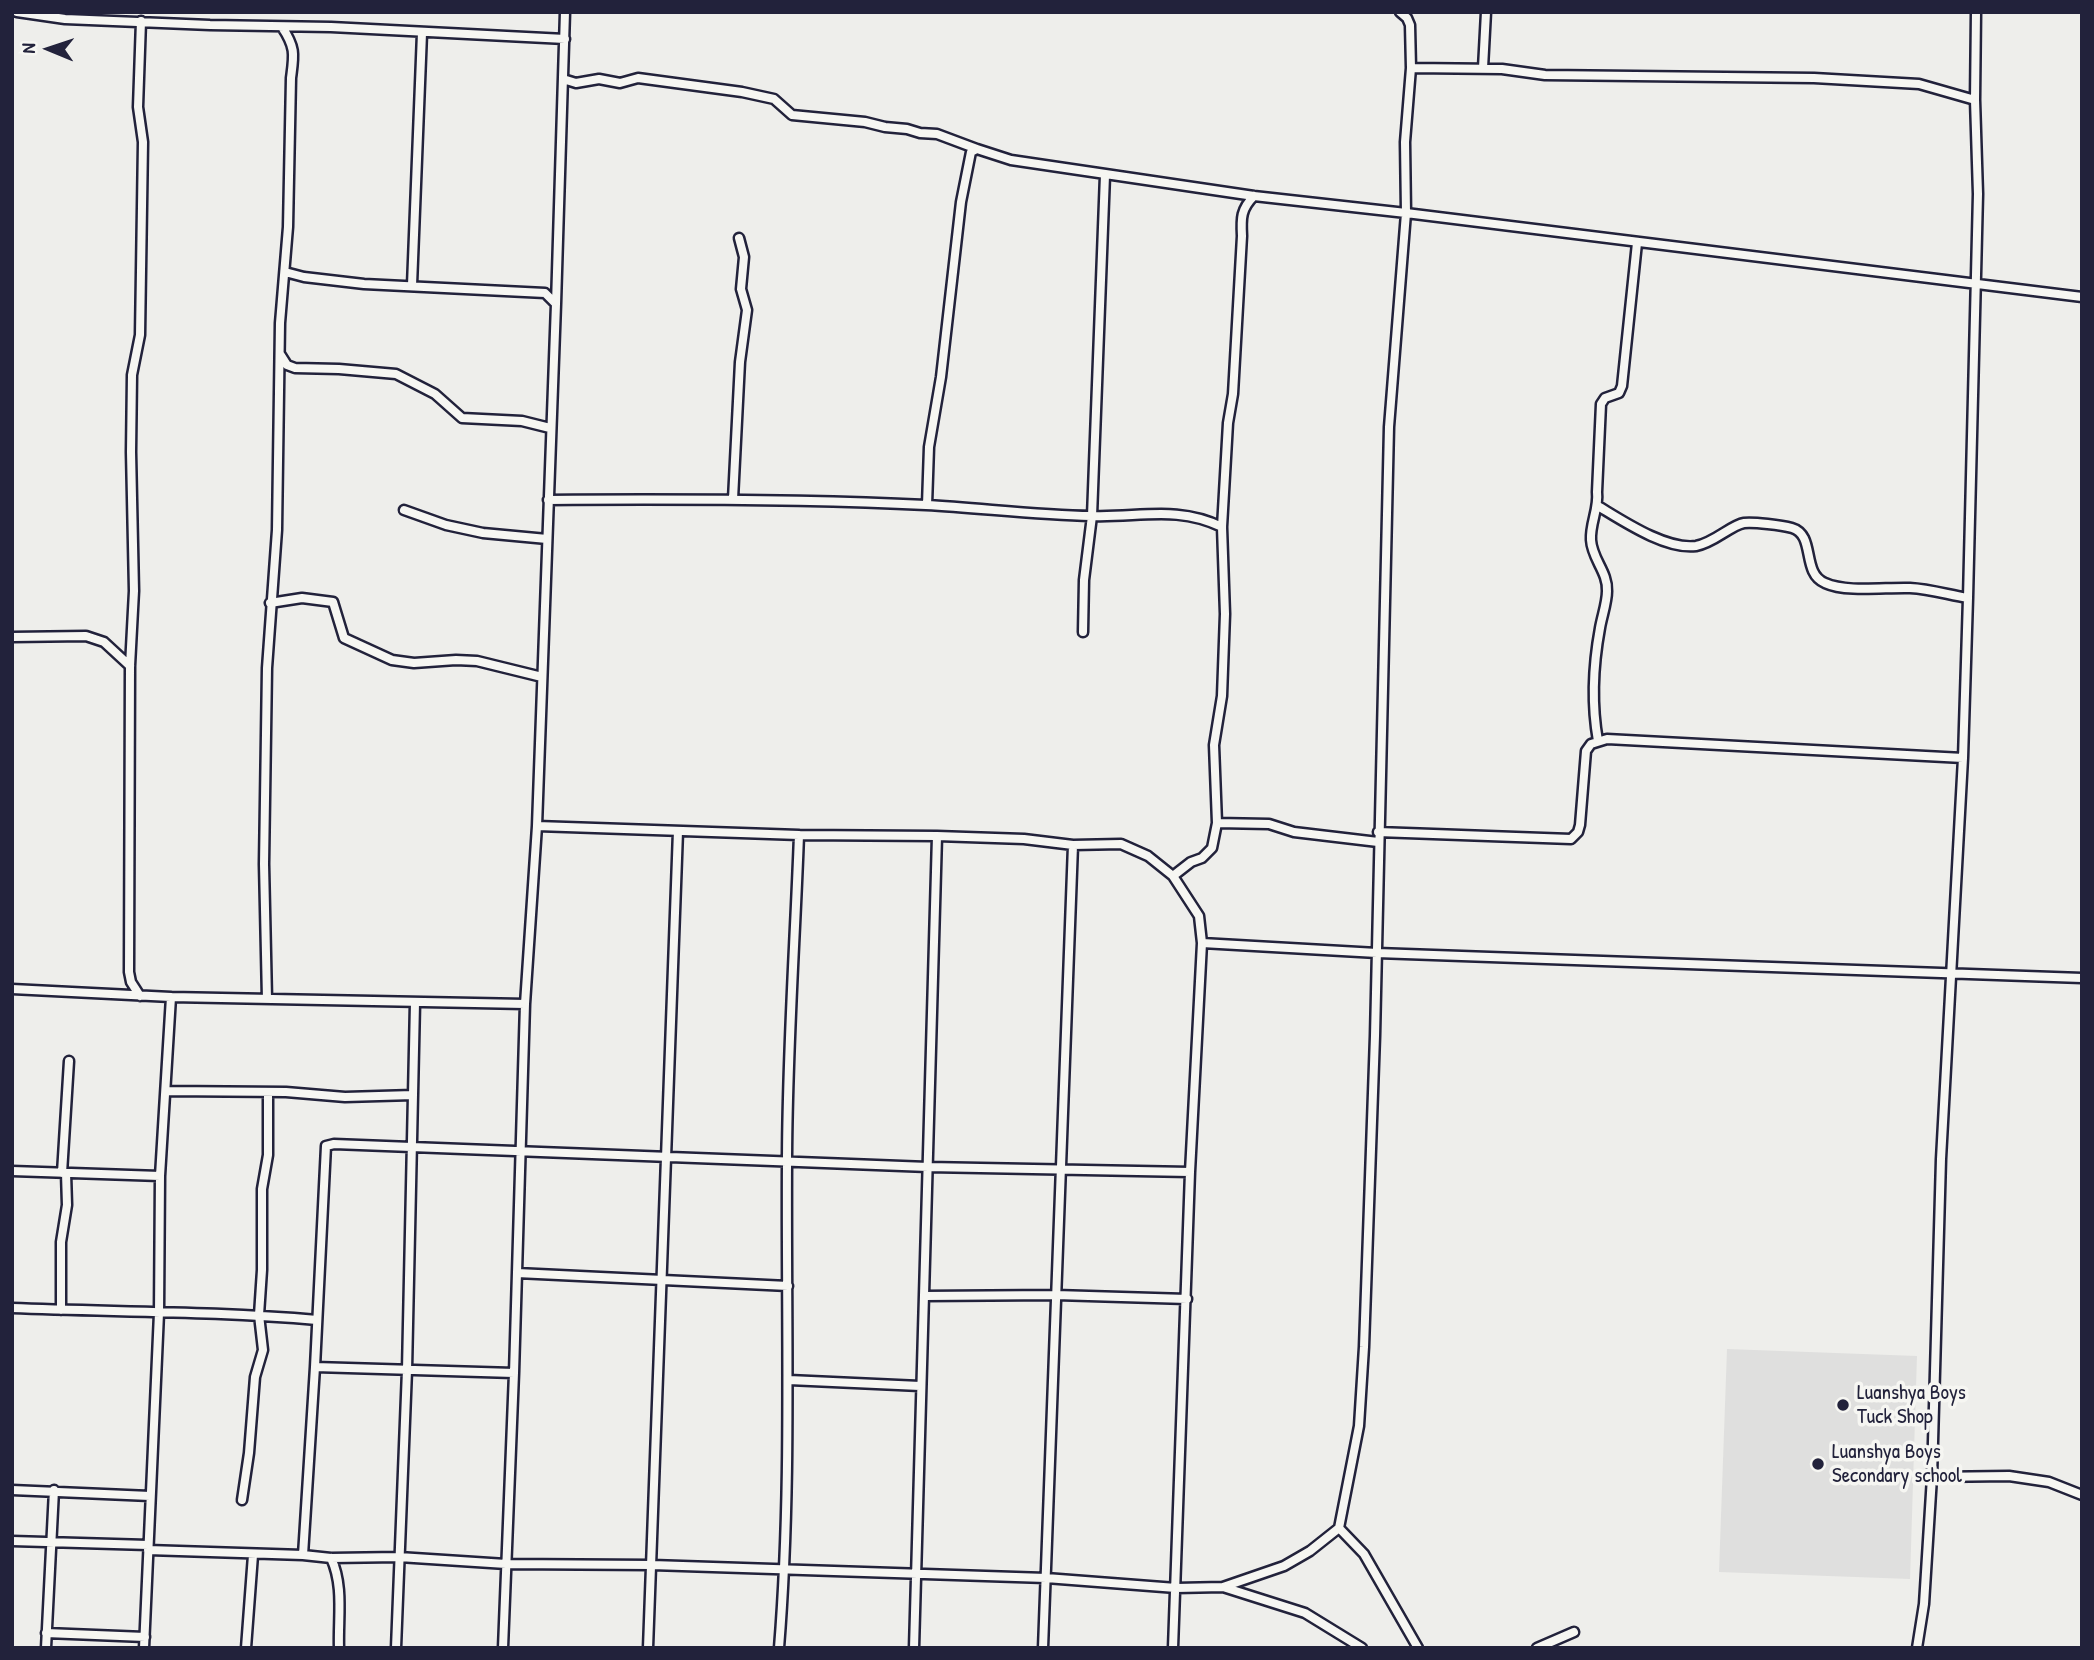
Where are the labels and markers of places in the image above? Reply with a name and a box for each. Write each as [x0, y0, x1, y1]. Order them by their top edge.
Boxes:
place label: Luanshya Boys Tuck Shop [1857, 1380, 1966, 1430]
marker: Luanshya Boys Tuck Shop [1835, 1397, 1851, 1413]
place label: Luanshya Boys Secondary school [1832, 1439, 1962, 1489]
marker: Luanshya Boys Secondary school [1810, 1456, 1826, 1472]

